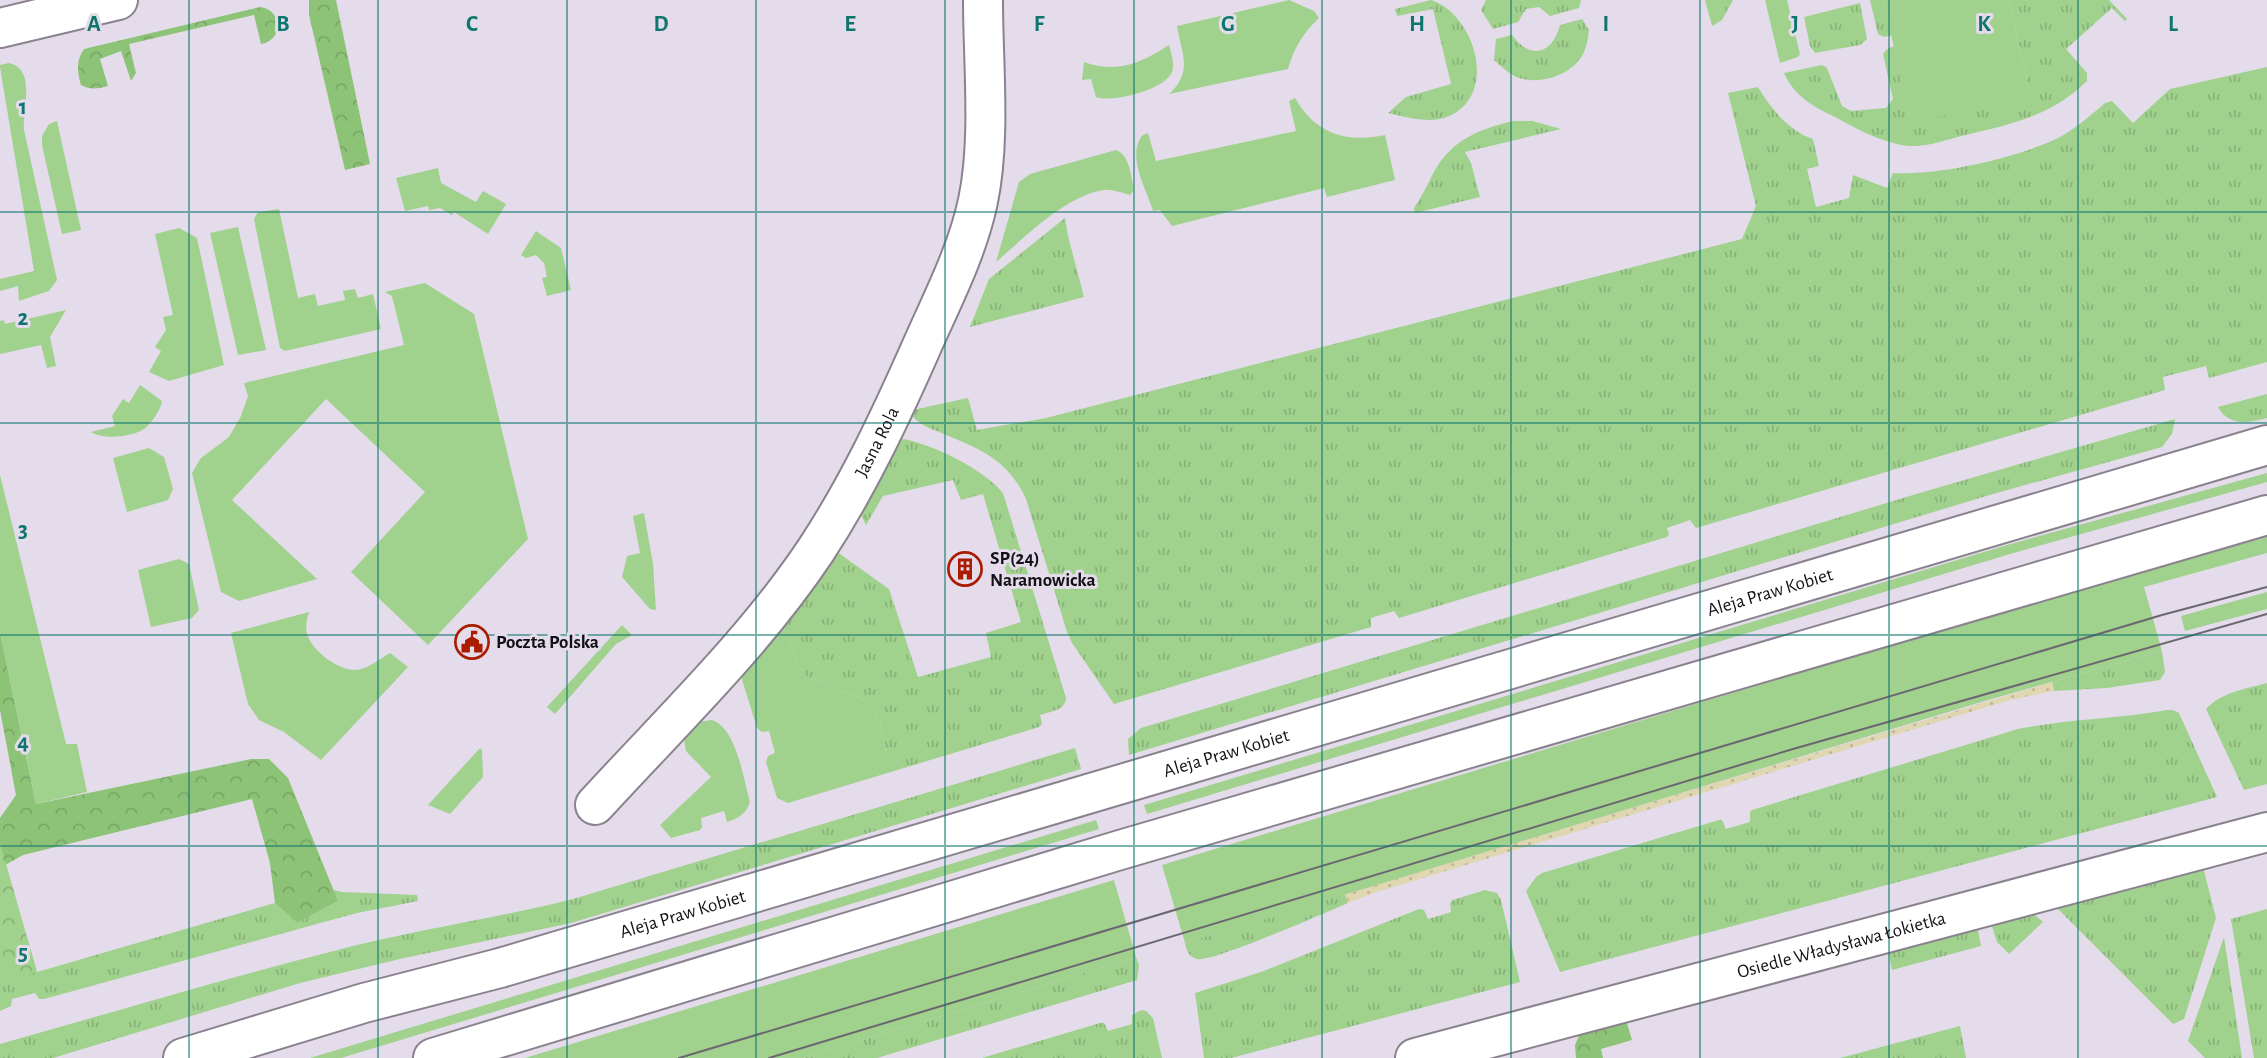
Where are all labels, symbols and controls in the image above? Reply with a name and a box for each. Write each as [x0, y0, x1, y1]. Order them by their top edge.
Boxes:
text: A [87, 13, 101, 36]
text: B [276, 13, 290, 36]
text: C [466, 13, 478, 36]
text: D [653, 13, 669, 36]
text: E [844, 13, 856, 36]
text: F [1034, 13, 1045, 36]
text: G [1221, 13, 1235, 36]
text: H [1409, 13, 1425, 36]
text: I [1603, 13, 1609, 36]
text: J [1791, 13, 1799, 36]
text: K [1977, 13, 1991, 36]
text: L [2168, 13, 2178, 36]
text: 1 [19, 96, 27, 119]
text: 2 [18, 307, 29, 330]
street label: Jasna Rola [851, 404, 902, 480]
text: 3 [18, 519, 28, 542]
place label: SP(24) Naramowicka [990, 549, 1096, 590]
building icon: SP(24) Naramowicka [946, 550, 984, 588]
street label: Aleja Praw Kobiet [1705, 565, 1835, 620]
public building icon: Poczta Polska [453, 623, 491, 661]
place label: Poczta Polska [496, 633, 599, 652]
street label: Aleja Praw Kobiet [1161, 725, 1291, 781]
text: 4 [17, 731, 29, 754]
street label: Aleja Praw Kobiet [618, 886, 748, 942]
street label: Osiedle Władysława Łokietka [1735, 908, 1948, 982]
text: 5 [18, 942, 28, 965]

